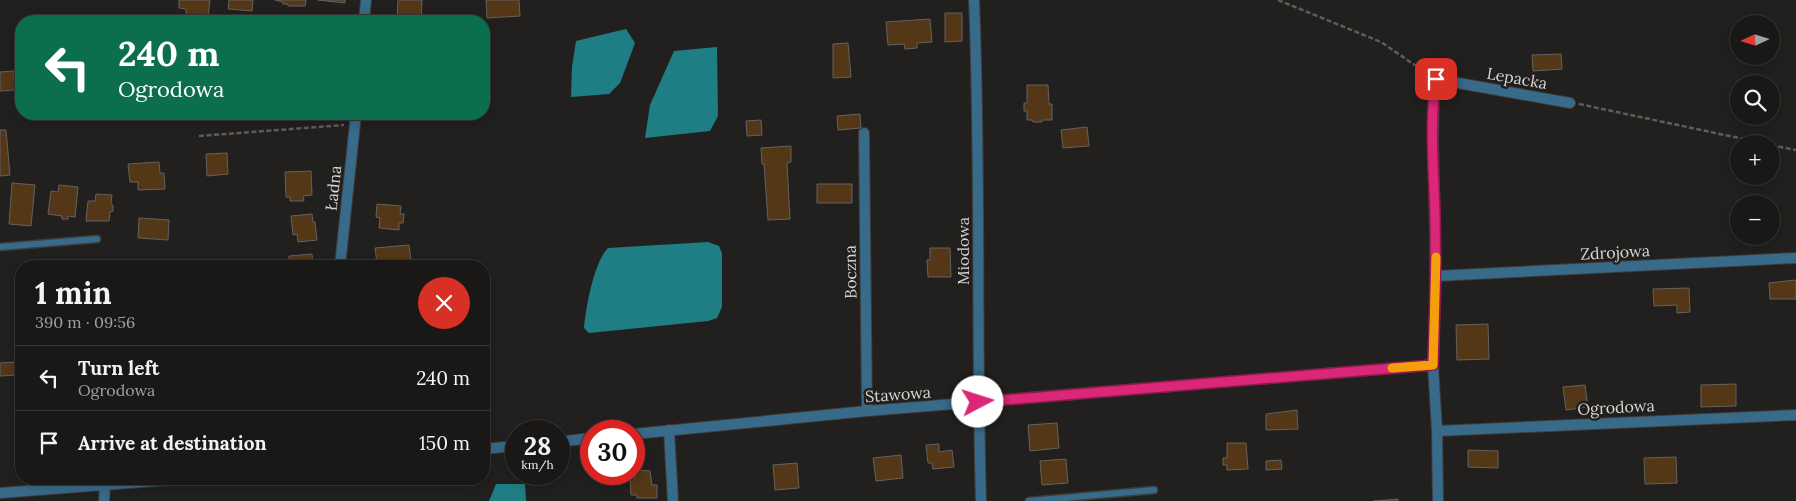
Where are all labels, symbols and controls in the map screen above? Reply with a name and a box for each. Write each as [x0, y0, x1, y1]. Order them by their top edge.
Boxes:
north arrow [1730, 15, 1780, 65]
map controls [1730, 15, 1780, 245]
text: 240 m [118, 31, 219, 76]
icon: left [35, 35, 100, 100]
pin [1415, 58, 1457, 100]
street label: Lepacka [1485, 63, 1549, 93]
icon: arrive [1422, 65, 1450, 93]
text: Ogrodowa [118, 75, 224, 103]
button: search [1730, 75, 1780, 125]
button: + [1730, 135, 1780, 185]
street label: Ładna [321, 164, 345, 212]
button: − [1730, 195, 1780, 245]
street label: Miodowa [953, 217, 973, 285]
street label: Zdrojowa [1580, 240, 1650, 264]
street label: Boczna [840, 245, 860, 299]
text: 1 min [35, 274, 112, 312]
button: close [418, 277, 470, 329]
text: 390 m · 09:56 [35, 312, 135, 332]
text: Turn left [78, 356, 159, 380]
icon: left [35, 364, 63, 392]
text: 240 m [416, 366, 470, 390]
position arrow [951, 375, 1003, 427]
text: Ogrodowa [78, 380, 155, 400]
street label: Stawowa [864, 382, 932, 406]
street label: Ogrodowa [1577, 395, 1655, 419]
speed limit sign: 30 [580, 420, 645, 485]
icon: arrive [35, 429, 63, 457]
text: 28 [524, 430, 551, 462]
text: Arrive at destination [78, 431, 267, 455]
text: 150 m [419, 431, 470, 455]
text: km/h [521, 457, 554, 472]

